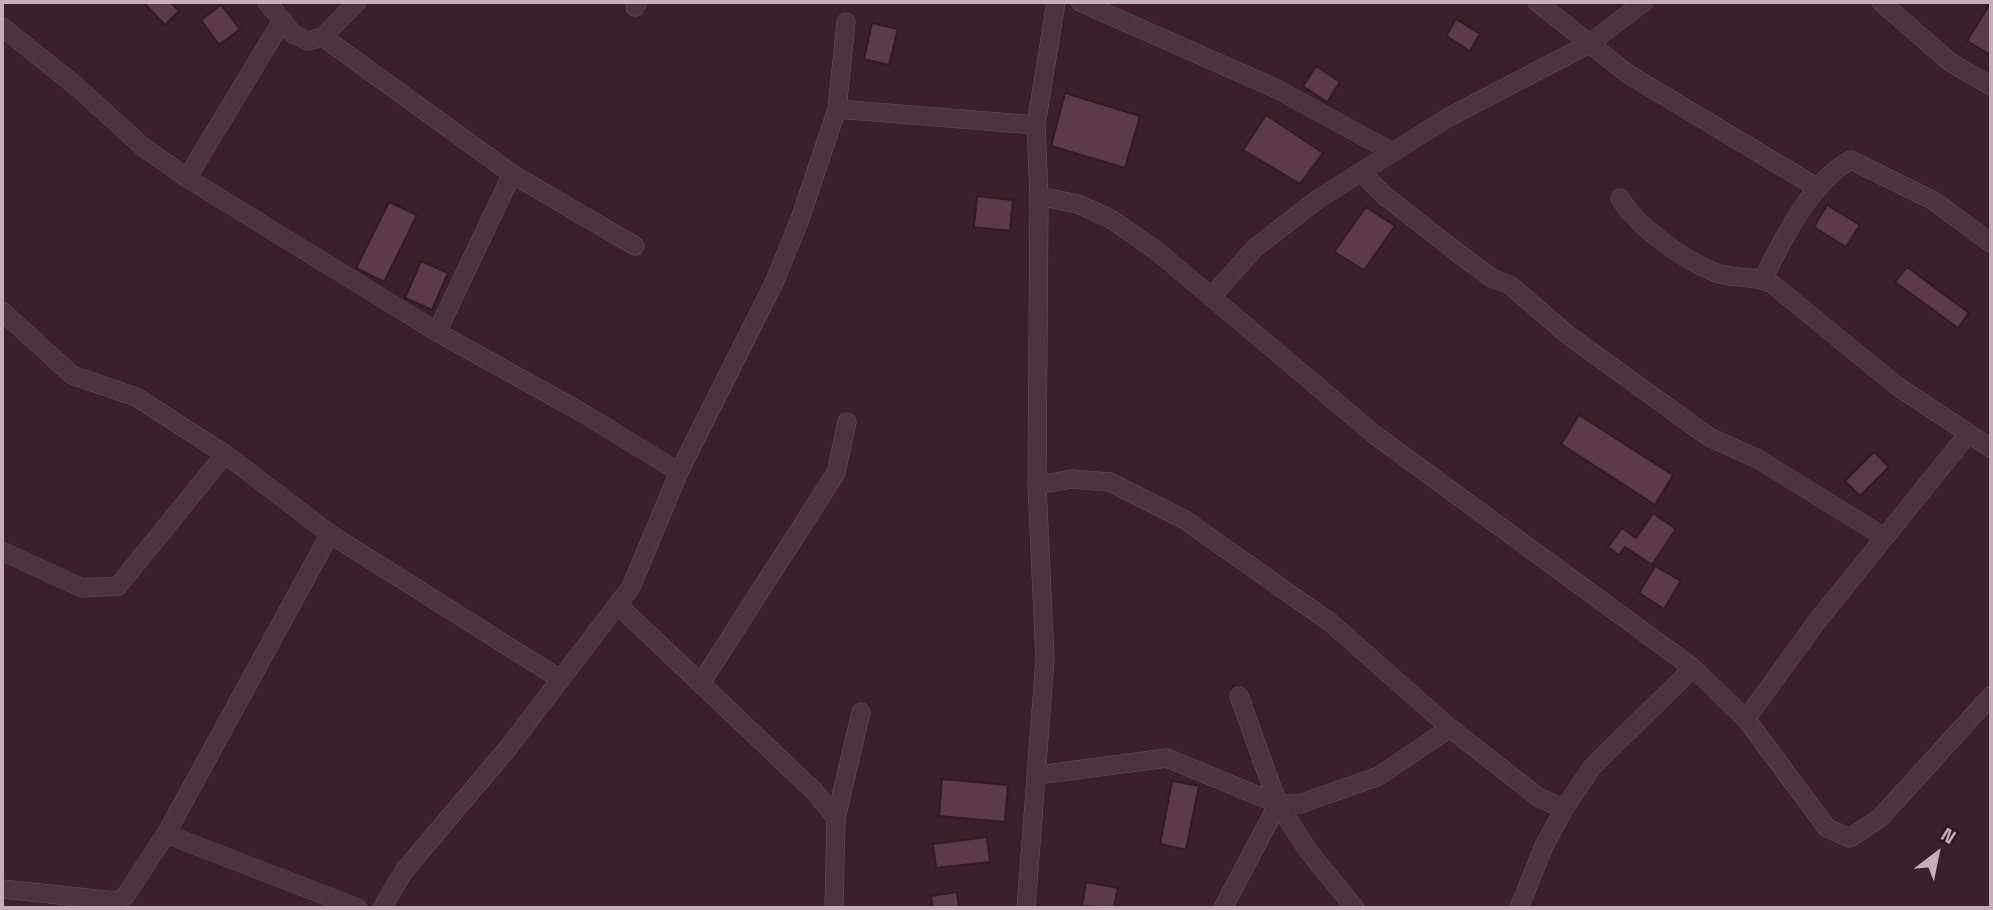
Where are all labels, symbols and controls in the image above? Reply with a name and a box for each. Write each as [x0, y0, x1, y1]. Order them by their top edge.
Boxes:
north arrow [1902, 819, 1972, 889]
text: N [1936, 822, 1960, 850]

